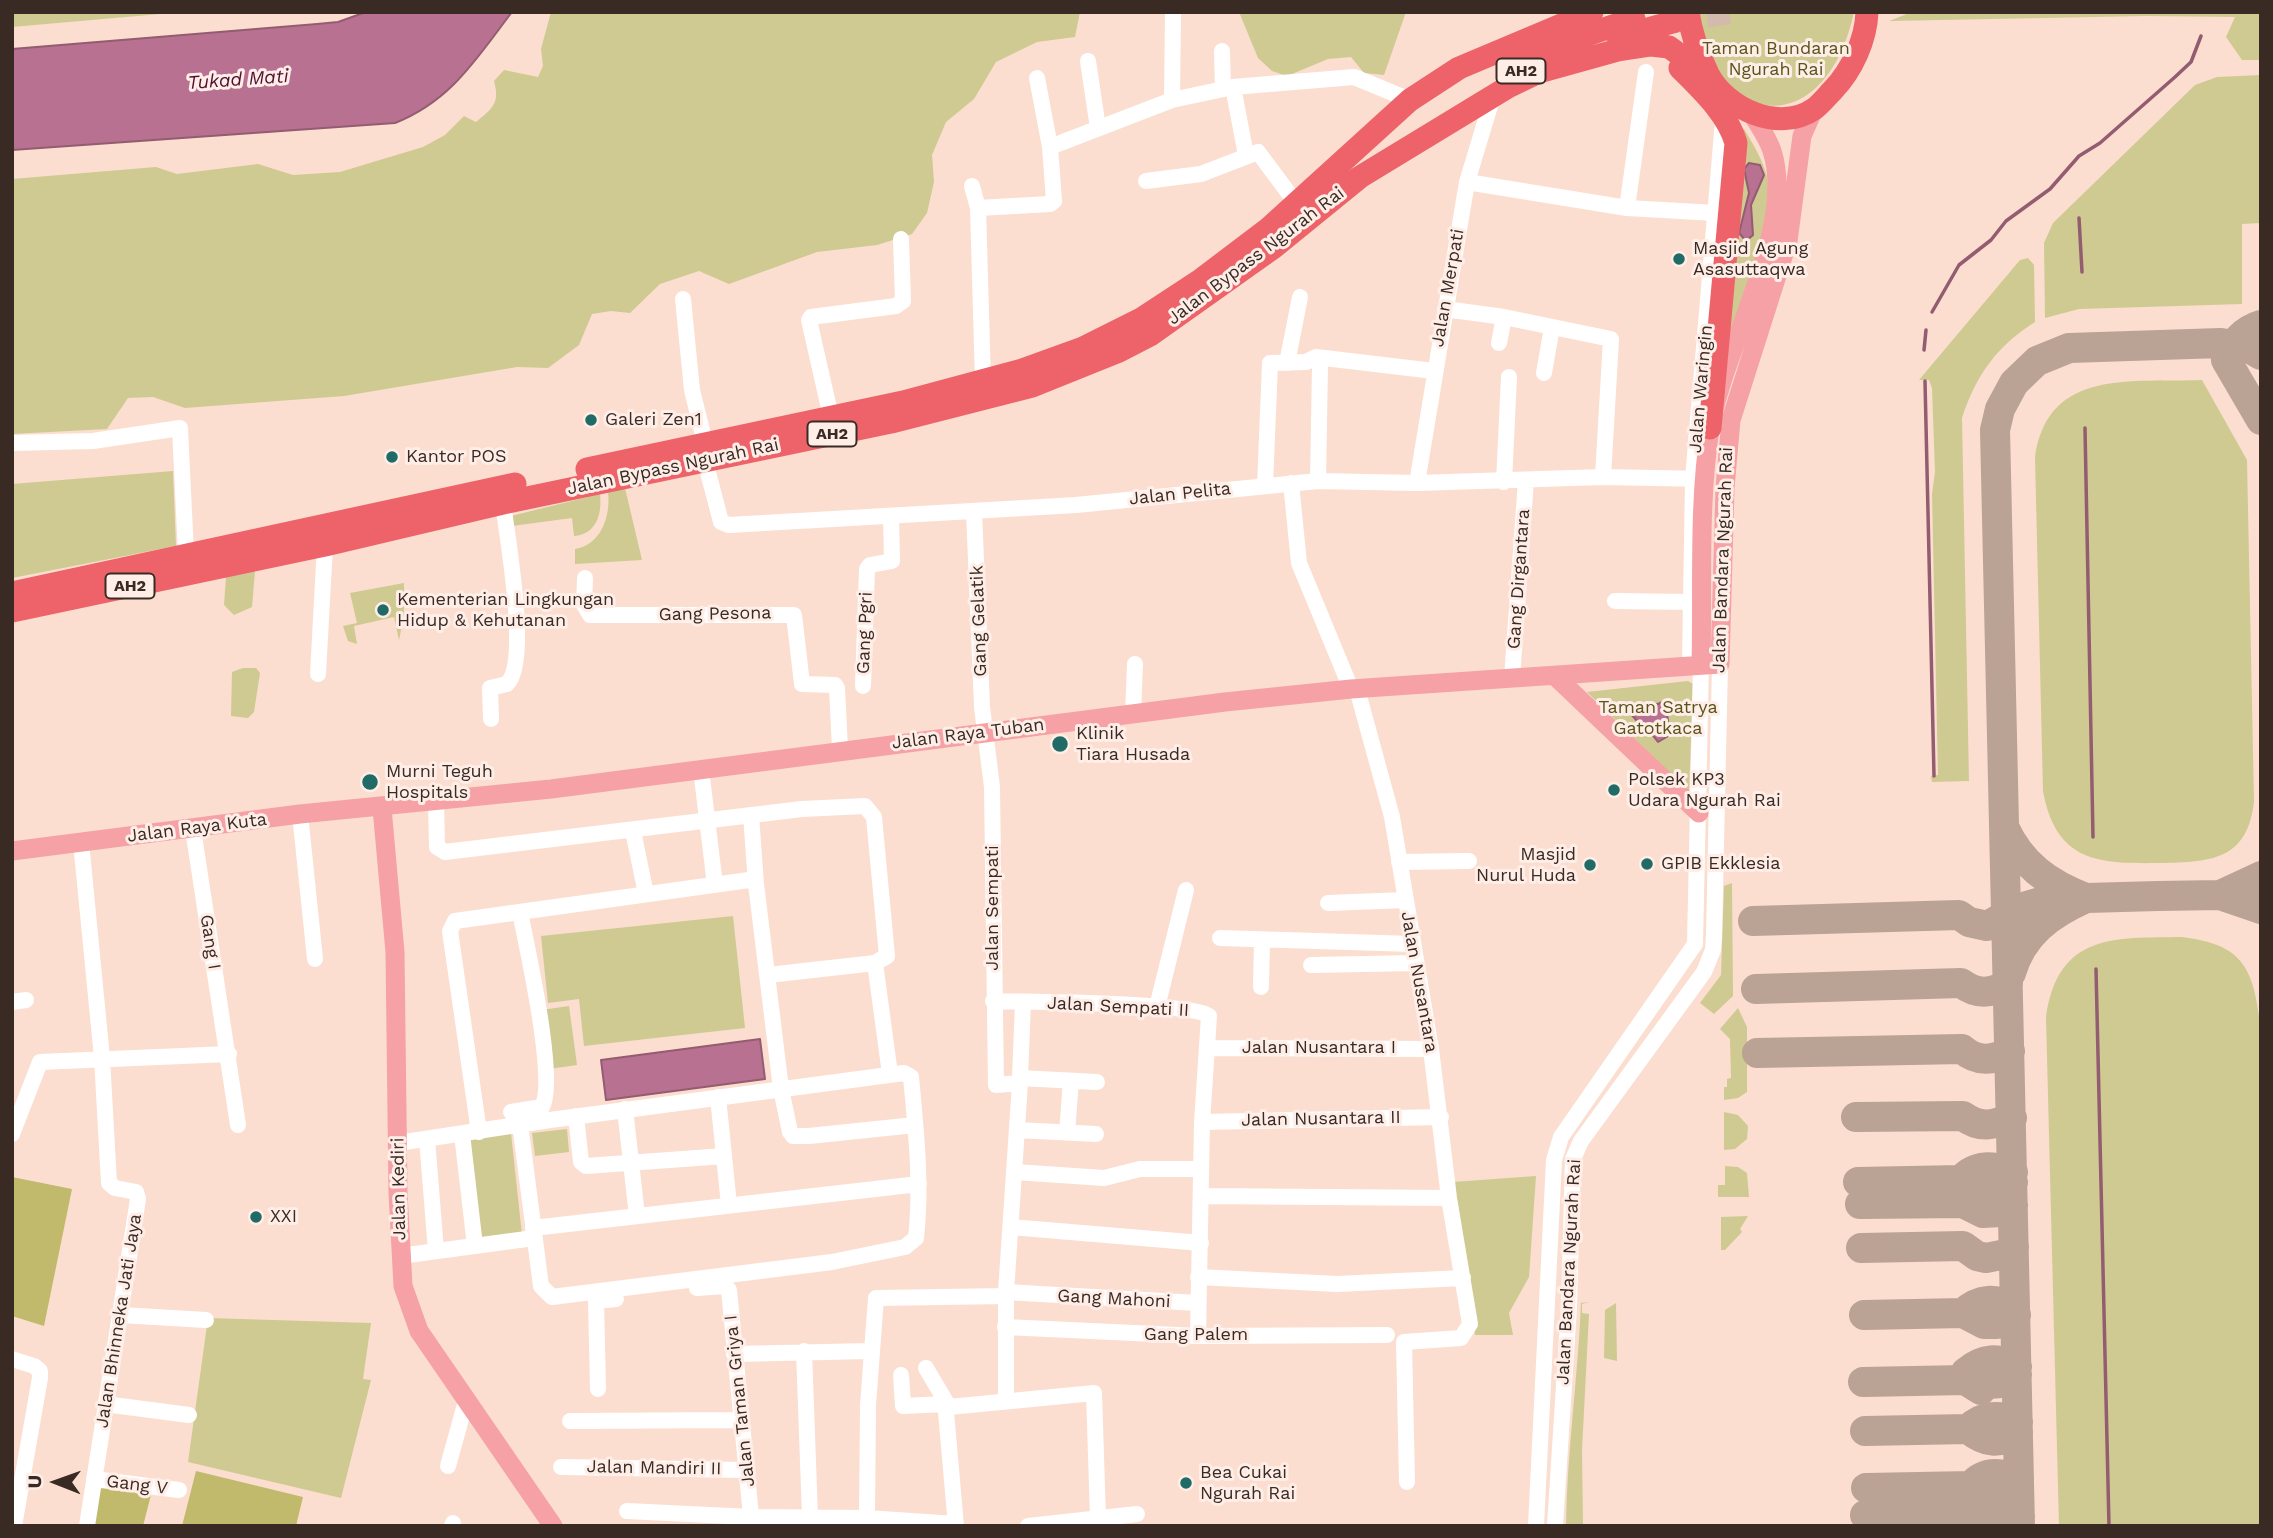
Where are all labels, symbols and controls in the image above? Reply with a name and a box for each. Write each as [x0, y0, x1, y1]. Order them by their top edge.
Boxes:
park label: Taman Bundaran Ngurah Rai [1702, 38, 1850, 80]
road number: AH2 [1496, 58, 1546, 83]
water label: Tukad Mati [187, 65, 289, 95]
street label: Jalan Bypass Ngurah Rai [1163, 182, 1349, 330]
street label: Jalan Merpati [1427, 227, 1469, 349]
place label: Masjid Agung Asasuttaqwa [1693, 238, 1808, 280]
marker: Masjid Agung Asasuttaqwa [1671, 251, 1687, 267]
street label: Jalan Waringin [1685, 324, 1717, 454]
place label: Galeri Zen1 [605, 409, 702, 431]
marker: Galeri Zen1 [583, 412, 599, 428]
road number: AH2 [808, 422, 856, 446]
street label: Jalan Bypass Ngurah Rai [565, 434, 781, 500]
place label: Kantor POS [406, 446, 507, 468]
street label: Jalan Bandara Ngurah Rai [1708, 447, 1738, 673]
marker: Kantor POS [384, 449, 400, 465]
street label: Jalan Pelita [1128, 478, 1232, 510]
street label: Gang Dirgantara [1503, 508, 1535, 650]
street label: Gang Gelatik [966, 565, 992, 677]
road number: AH2 [106, 573, 154, 598]
place label: Kementerian Lingkungan Hidup & Kehutanan [397, 589, 614, 632]
street label: Gang Pgri [853, 591, 877, 675]
marker: Kementerian Lingkungan Hidup & Kehutanan [375, 602, 391, 618]
street label: Gang Pesona [658, 602, 772, 626]
park label: Taman Satrya Gatotkaca [1598, 697, 1718, 740]
street label: Jalan Raya Tuban [891, 714, 1045, 754]
place label: Klinik Tiara Husada [1076, 723, 1190, 766]
marker: Klinik Tiara Husada [1050, 734, 1070, 754]
place label: Murni Teguh Hospitals [386, 761, 493, 804]
place label: Polsek KP3 Udara Ngurah Rai [1628, 769, 1781, 812]
marker: Murni Teguh Hospitals [360, 772, 380, 792]
marker: Polsek KP3 Udara Ngurah Rai [1606, 782, 1622, 798]
street label: Jalan Raya Kuta [126, 809, 268, 847]
place label: Masjid Nurul Huda [1476, 844, 1576, 886]
street label: Jalan Sempati [982, 845, 1004, 971]
place label: GPIB Ekklesia [1661, 853, 1780, 875]
marker: GPIB Ekklesia [1639, 856, 1655, 872]
marker: Masjid Nurul Huda [1582, 857, 1598, 873]
street label: Jalan Nusantara [1396, 910, 1442, 1054]
street label: Gang I [195, 913, 225, 971]
street label: Jalan Sempati II [1046, 992, 1190, 1022]
street label: Jalan Nusantara I [1242, 1037, 1396, 1059]
street label: Jalan Nusantara II [1241, 1107, 1401, 1131]
street label: Jalan Kediri [387, 1137, 411, 1241]
street label: Jalan Bandara Ngurah Rai [1552, 1158, 1586, 1386]
place label: XXI [270, 1206, 297, 1228]
marker: XXI [248, 1209, 264, 1225]
street label: Jalan Bhinneka Jati Jaya [91, 1212, 147, 1430]
street label: Gang Mahoni [1057, 1285, 1171, 1313]
street label: Jalan Taman Griya I [720, 1314, 760, 1488]
street label: Gang Palem [1144, 1324, 1248, 1346]
north arrow [21, 1447, 91, 1517]
street label: Jalan Mandiri II [587, 1456, 721, 1480]
place label: Bea Cukai Ngurah Rai [1200, 1462, 1295, 1504]
street label: Gang V [105, 1471, 169, 1499]
text: U [23, 1475, 46, 1489]
marker: Bea Cukai Ngurah Rai [1178, 1475, 1194, 1491]

